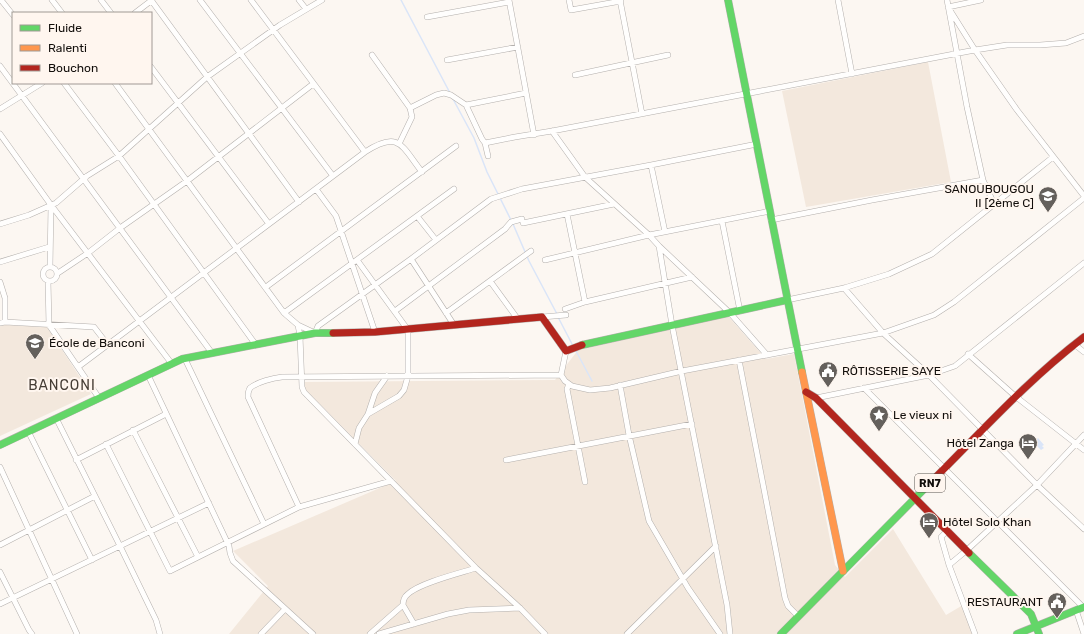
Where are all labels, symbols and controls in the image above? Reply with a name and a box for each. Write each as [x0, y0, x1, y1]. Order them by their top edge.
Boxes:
legend [12, 12, 152, 84]
text: Fluide [48, 21, 82, 35]
text: Ralenti [48, 41, 87, 55]
text: Bouchon [48, 61, 98, 75]
place label: SANOUBOUGOU II [2ème C] [944, 182, 1034, 210]
school or university icon: SANOUBOUGOU II [2ème C] [1037, 185, 1059, 213]
school or university icon: École de Banconi [24, 332, 46, 360]
place label: École de Banconi [49, 336, 145, 350]
public building icon: RÔTISSERIE SAYE [817, 360, 839, 388]
place label: RÔTISSERIE SAYE [842, 364, 941, 378]
district label: BANCONI [28, 377, 96, 394]
place icon: Le vieux ni [868, 404, 890, 432]
place label: Le vieux ni [893, 408, 952, 422]
hotel icon: Hôtel Zanga [1017, 432, 1039, 460]
place label: Hôtel Zanga [946, 436, 1014, 450]
road number: RN7 [915, 474, 945, 492]
hotel icon: Hôtel Solo Khan [918, 511, 940, 539]
place label: Hôtel Solo Khan [943, 515, 1031, 529]
public building icon: RESTAURANT [1046, 591, 1068, 619]
place label: RESTAURANT [967, 595, 1043, 609]

